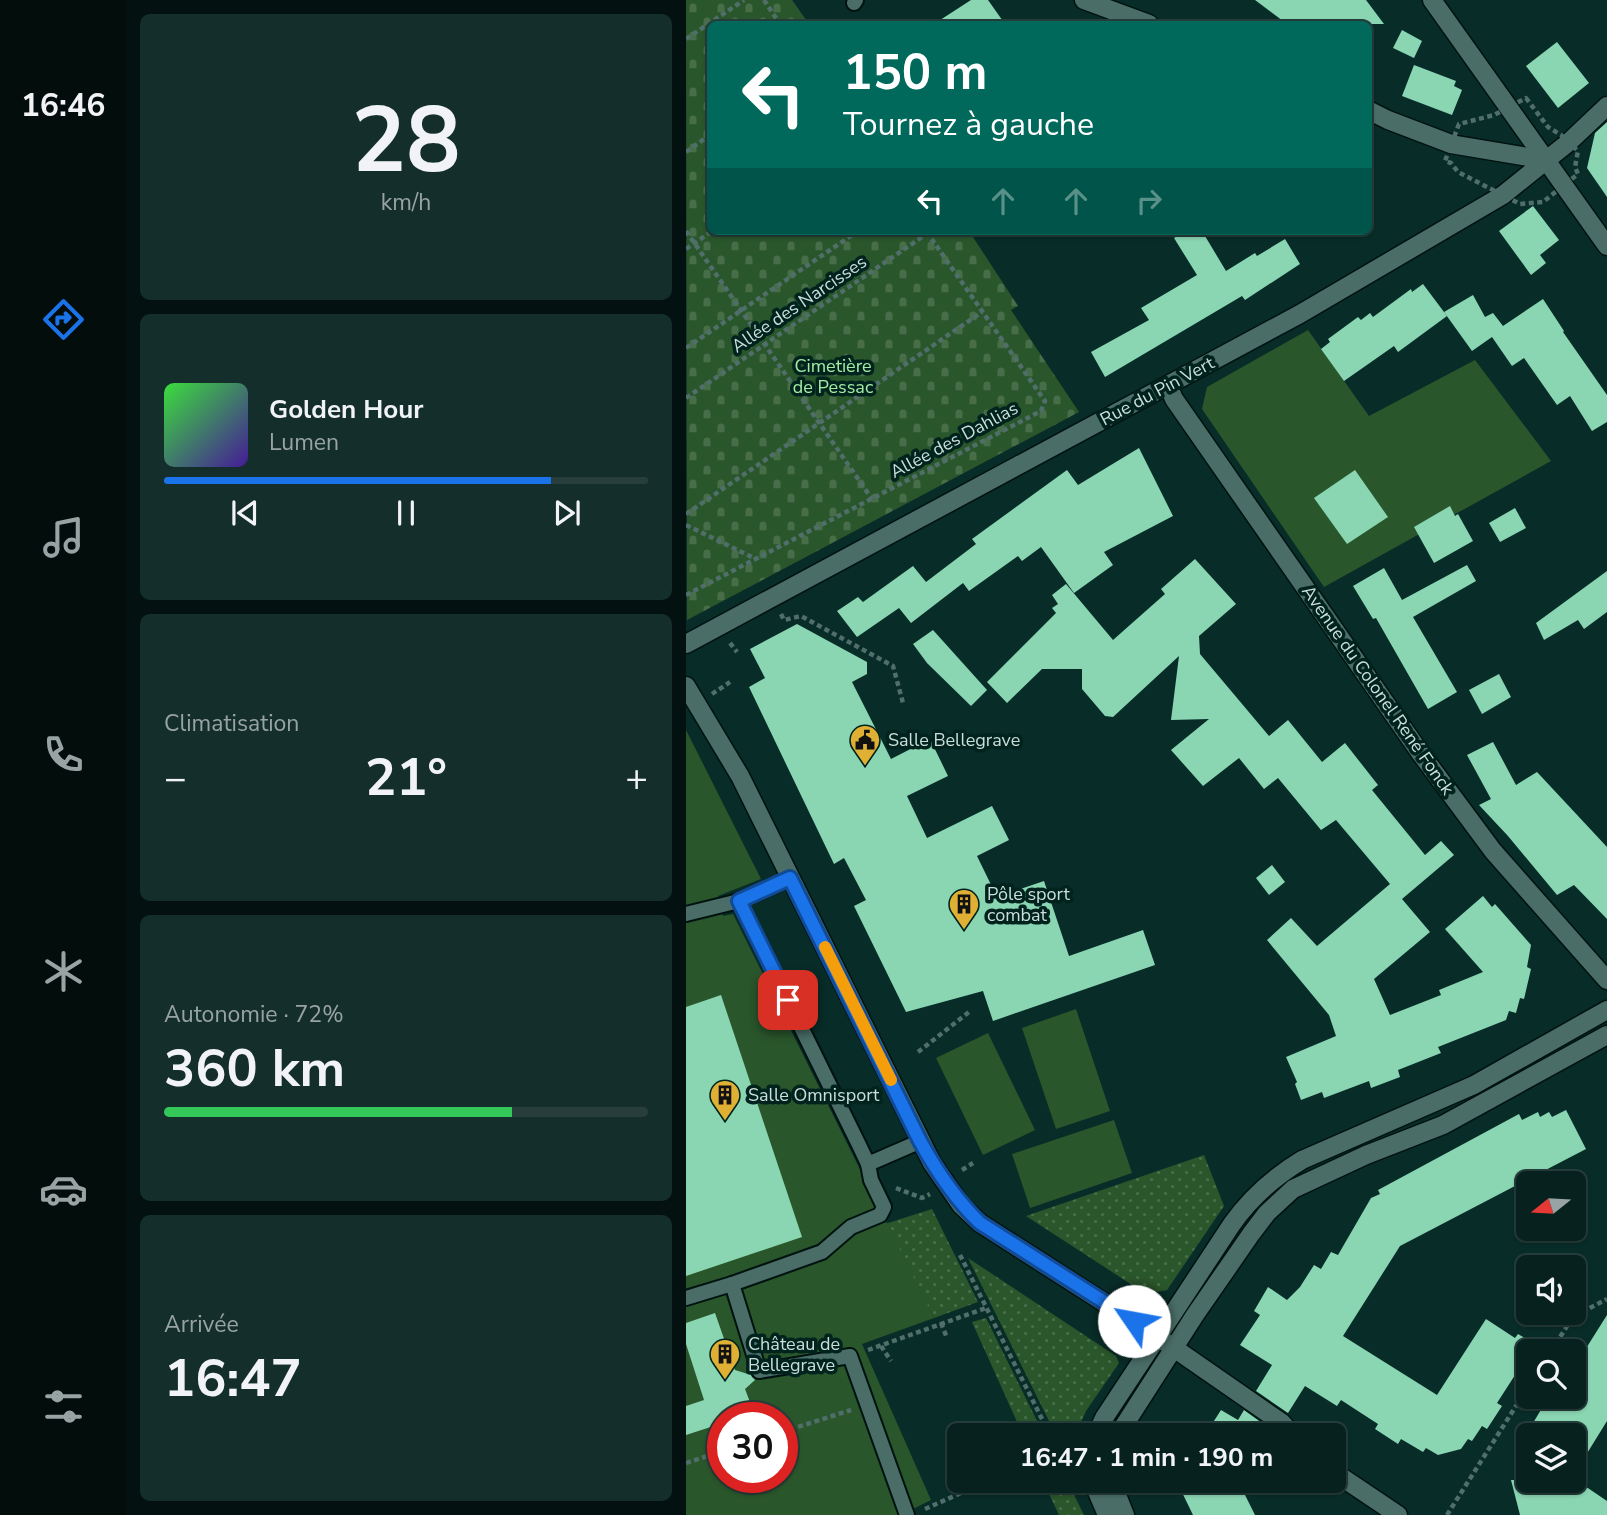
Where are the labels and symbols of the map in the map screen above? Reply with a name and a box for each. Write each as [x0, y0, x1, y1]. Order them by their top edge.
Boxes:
street label: Allée des Narcisses [727, 250, 871, 358]
street label: Rue du Pin Vert [1096, 350, 1219, 431]
park label: Cimetière de Pessac [793, 354, 873, 399]
street label: Allée des Dahlias [886, 396, 1022, 484]
street label: Avenue du Colonel René Fonck [1296, 581, 1460, 800]
public building icon: Salle Bellegrave [848, 723, 882, 767]
place label: Salle Bellegrave [888, 728, 1020, 752]
place label: Pôle sport combat [987, 882, 1071, 927]
building icon: Pôle sport combat [947, 887, 981, 931]
pin [758, 970, 818, 1030]
building icon: Salle Omnisport [708, 1078, 742, 1122]
place label: Salle Omnisport [748, 1083, 880, 1107]
north arrow [1516, 1171, 1586, 1241]
position arrow [1097, 1284, 1171, 1358]
place label: Château de Bellegrave [748, 1332, 840, 1377]
building icon: Château de Bellegrave [708, 1337, 742, 1381]
speed limit sign: 30 [707, 1402, 798, 1493]

